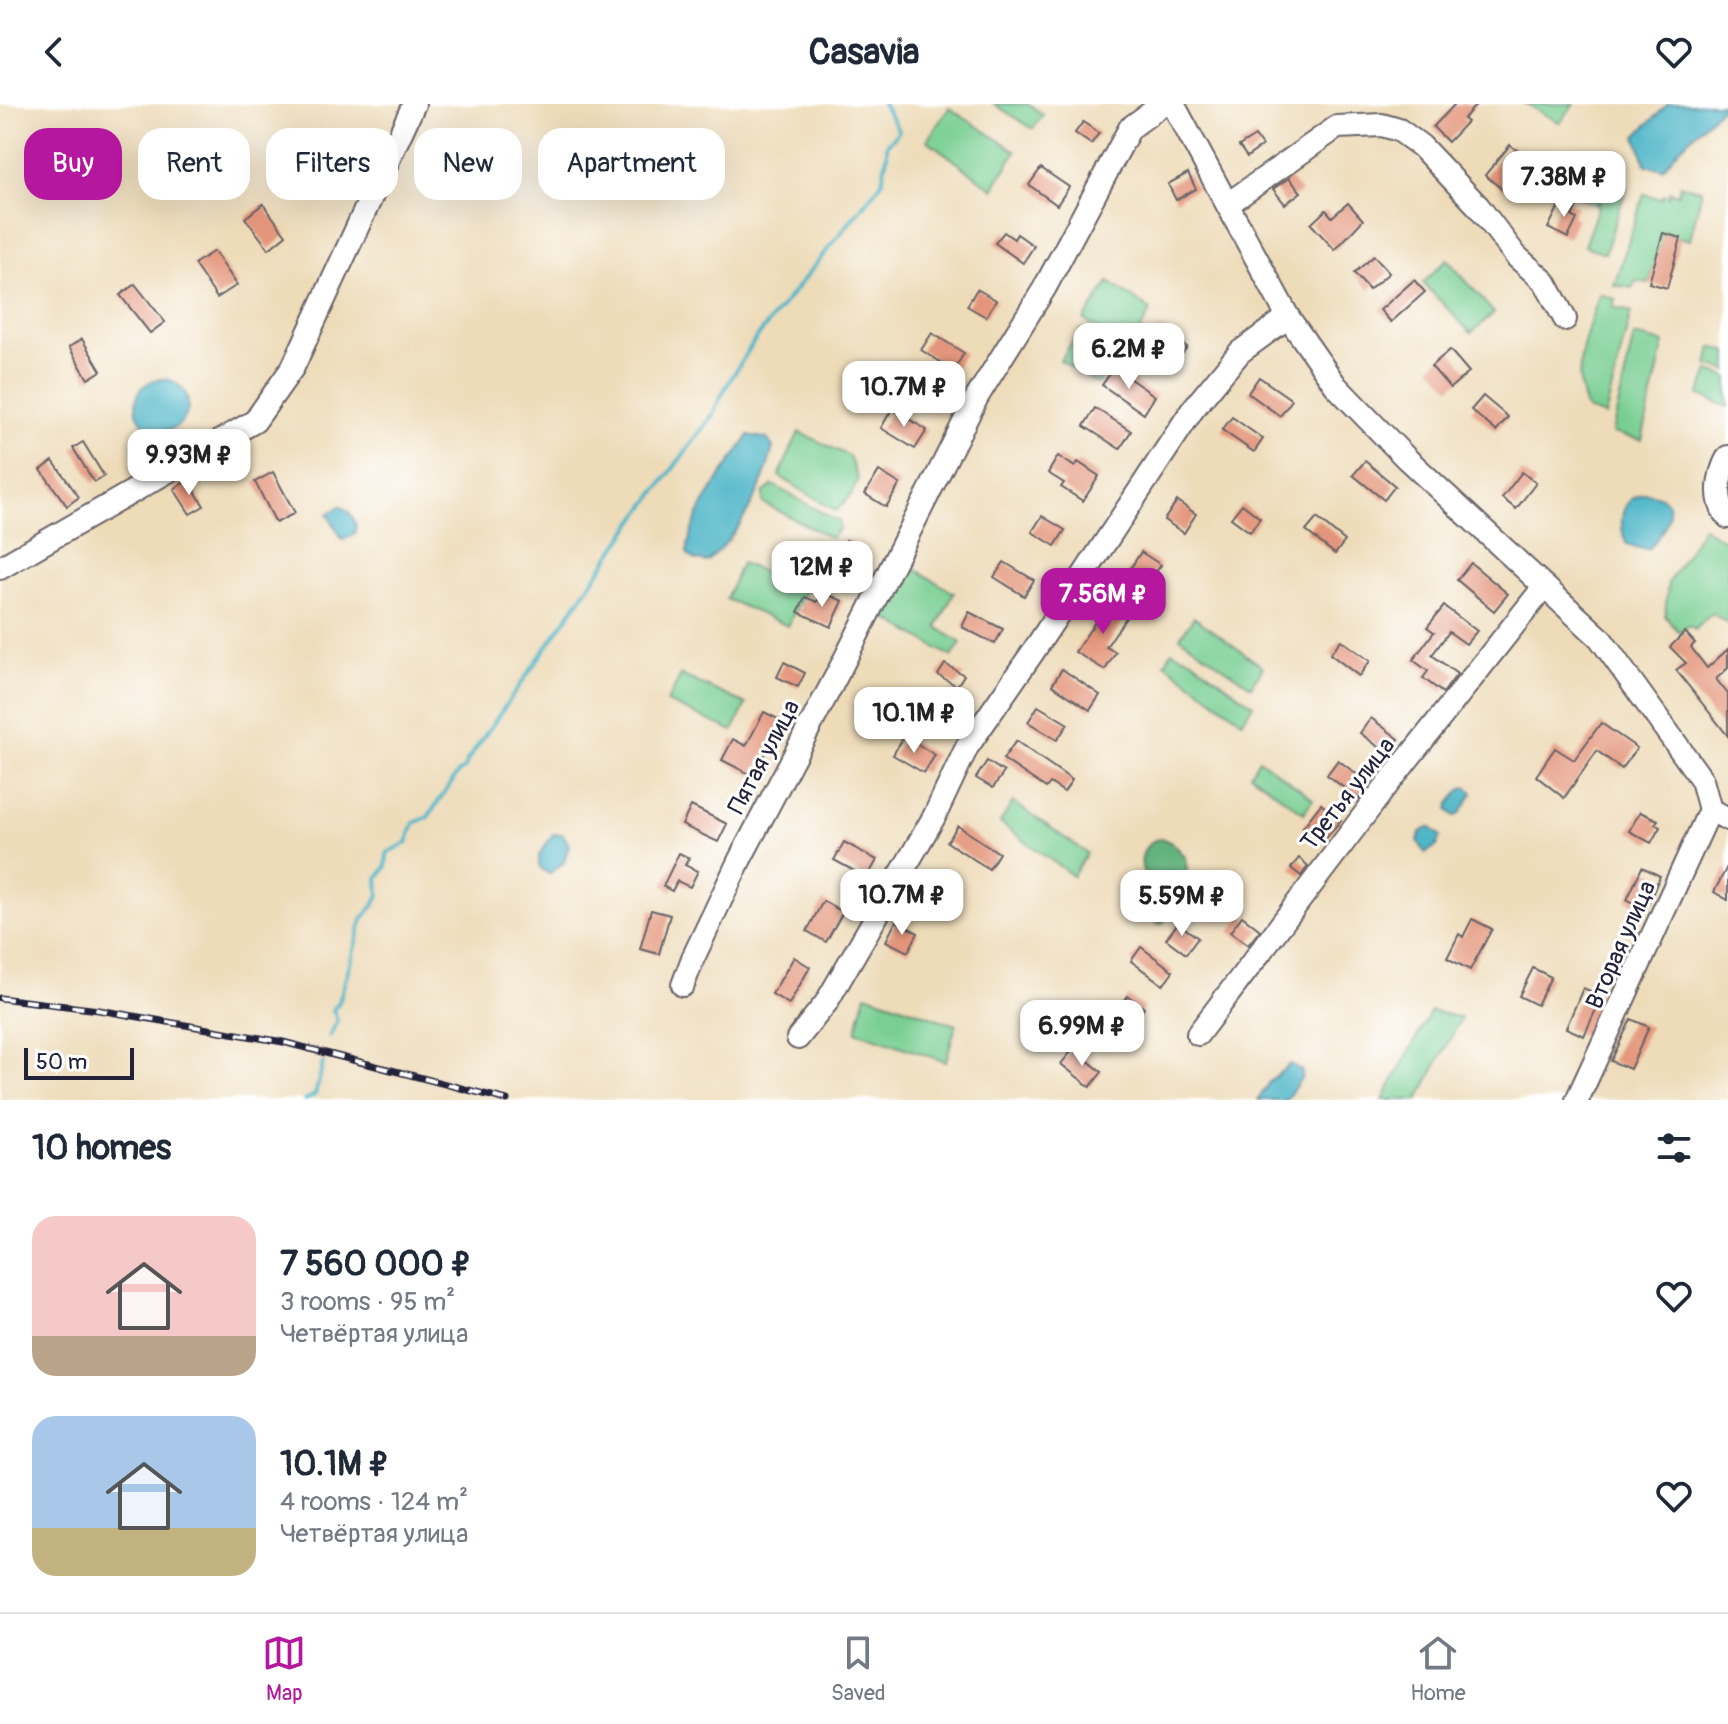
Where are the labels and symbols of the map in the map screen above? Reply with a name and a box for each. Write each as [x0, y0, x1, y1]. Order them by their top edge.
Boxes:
pin: 7.38M ₽ [1490, 151, 1638, 219]
pin: 6.2M ₽ [1064, 323, 1194, 391]
pin: 10.7M ₽ [830, 361, 978, 429]
pin: 9.93M ₽ [115, 429, 263, 497]
pin: 12M ₽ [766, 541, 878, 609]
pin: 7.56M ₽ [1029, 568, 1177, 636]
pin: 10.1M ₽ [840, 687, 988, 755]
street label: Пятая улица [722, 695, 806, 819]
street label: Третья улица [1295, 732, 1401, 856]
pin: 10.7M ₽ [828, 869, 976, 937]
pin: 5.59M ₽ [1108, 870, 1256, 938]
street label: Вторая улица [1580, 876, 1662, 1014]
pin: 6.99M ₽ [1008, 1000, 1156, 1068]
scale bar [24, 1044, 134, 1080]

